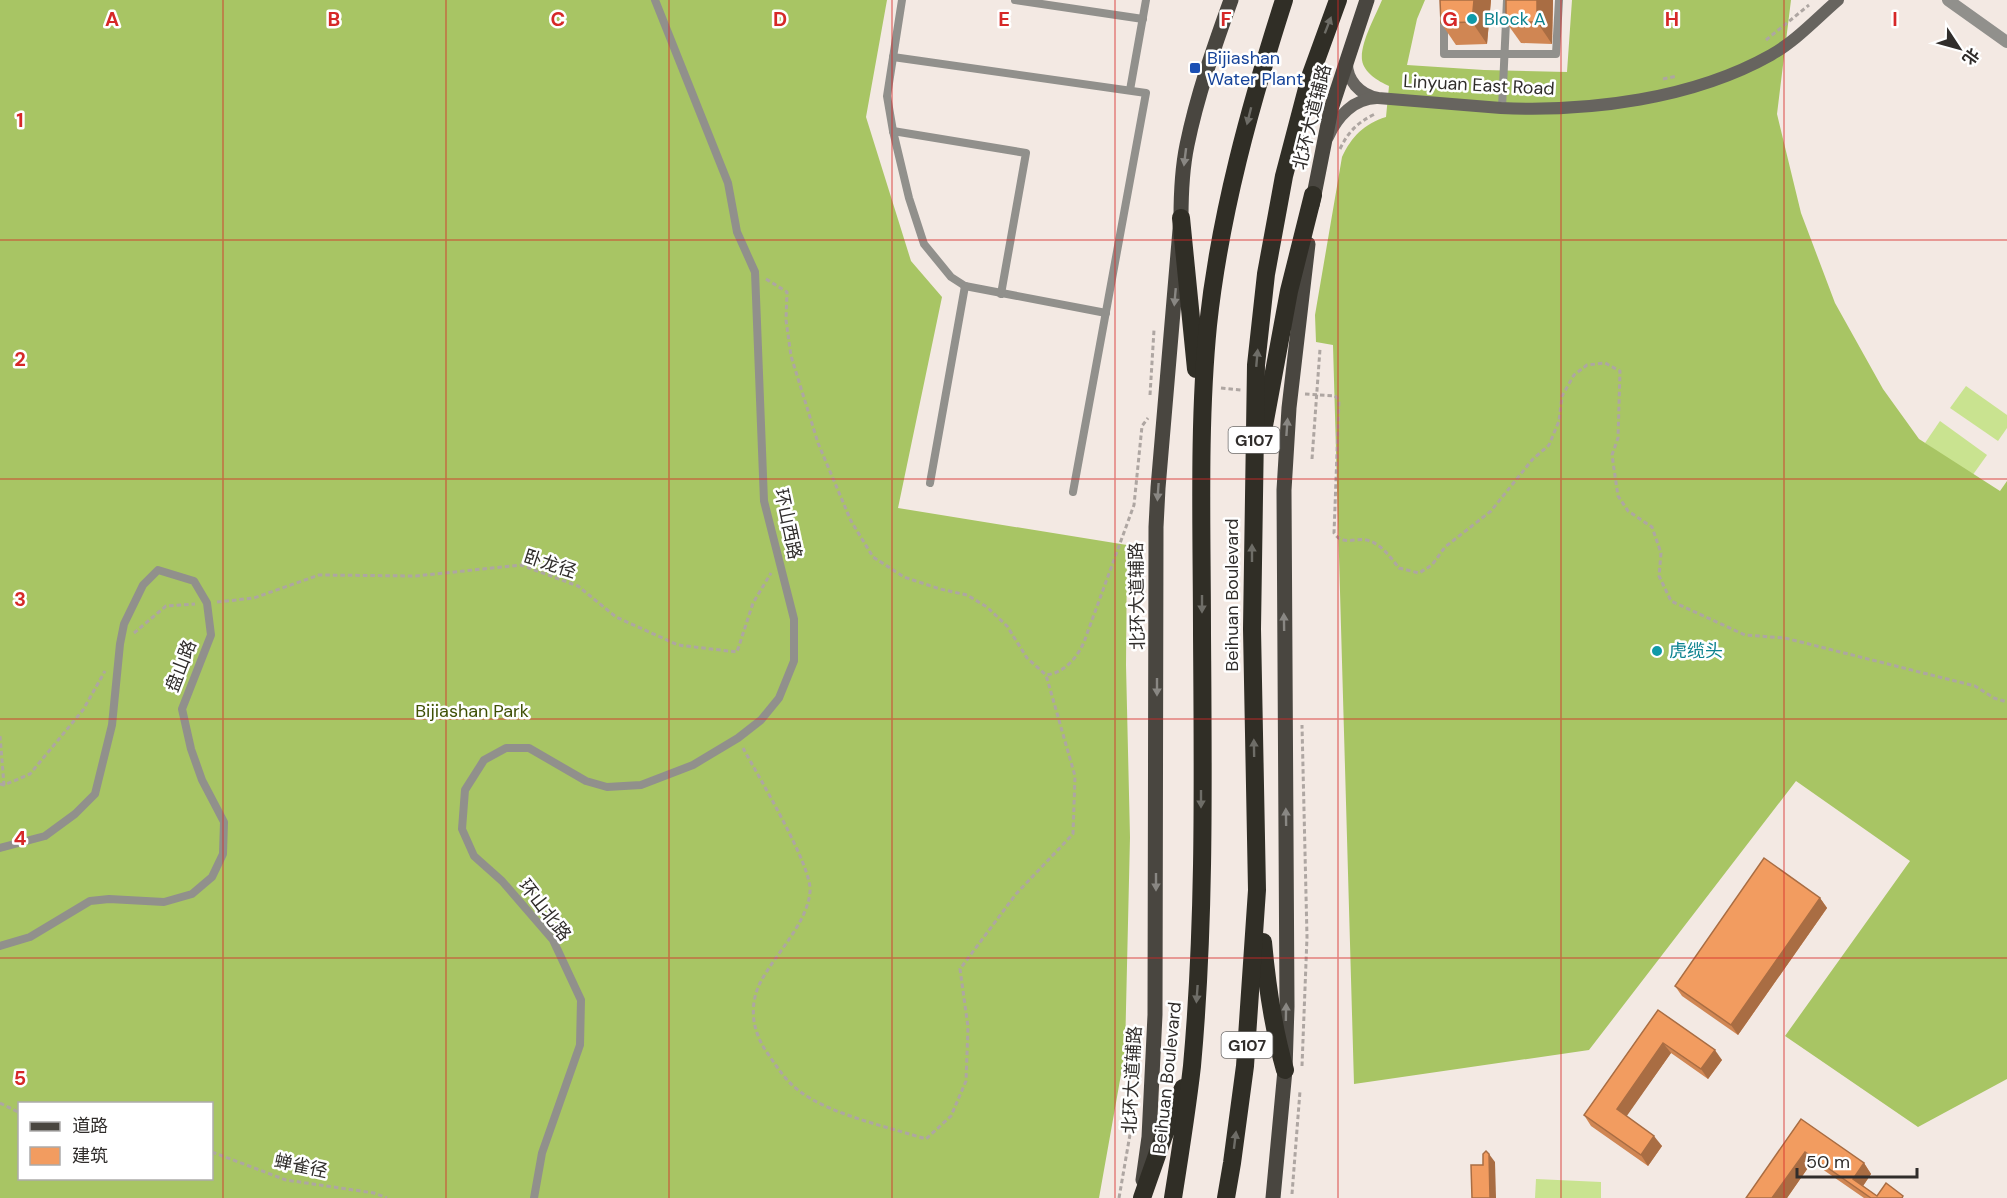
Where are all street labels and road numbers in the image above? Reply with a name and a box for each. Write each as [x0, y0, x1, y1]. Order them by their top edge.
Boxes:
street label: 北环大道辅路 [1287, 62, 1337, 172]
street label: Linyuan East Road [1403, 69, 1555, 101]
road number: G107 [1228, 427, 1280, 453]
street label: 环山西路 [769, 486, 807, 562]
street label: Beihuan Boulevard [1220, 518, 1244, 672]
street label: 北环大道辅路 [1124, 542, 1150, 650]
street label: 卧龙径 [521, 544, 579, 584]
street label: 盘山路 [160, 636, 202, 696]
street label: 环山北路 [513, 874, 577, 946]
street label: Beihuan Boulevard [1147, 1001, 1187, 1155]
street label: 北环大道辅路 [1117, 1025, 1147, 1135]
road number: G107 [1222, 1032, 1272, 1058]
street label: 蝉雀径 [272, 1149, 330, 1183]

